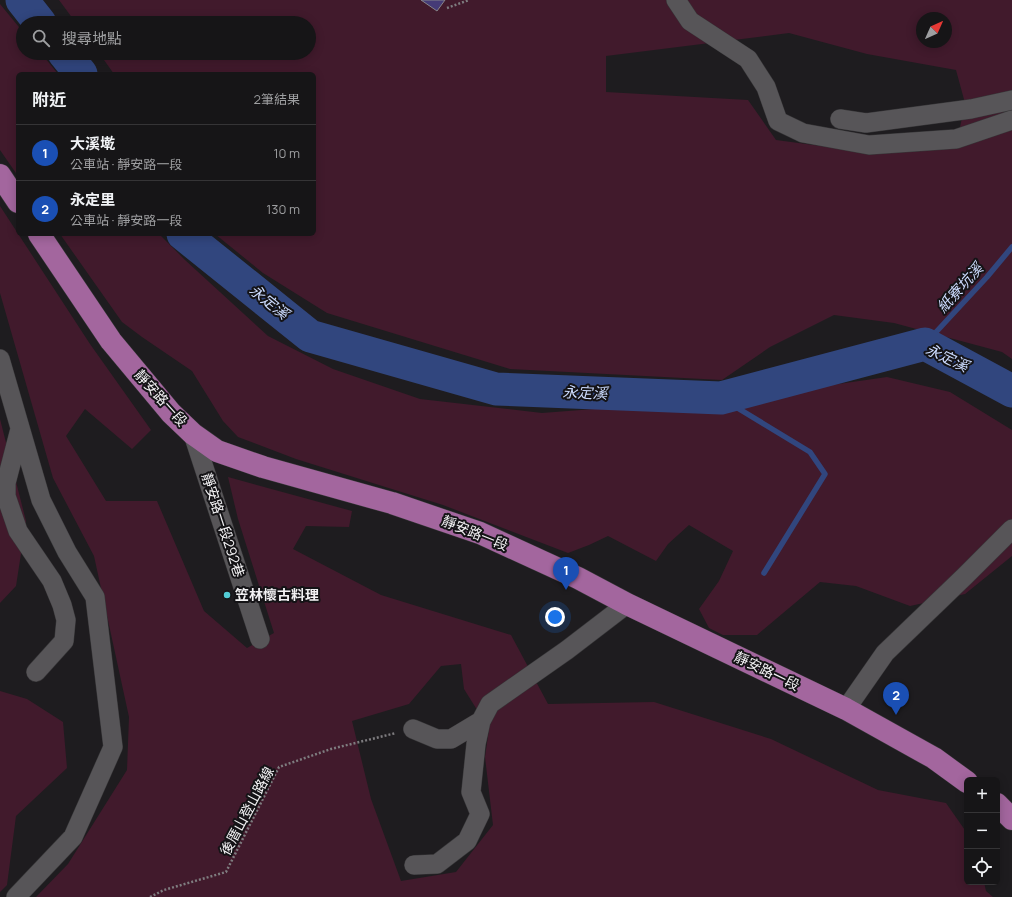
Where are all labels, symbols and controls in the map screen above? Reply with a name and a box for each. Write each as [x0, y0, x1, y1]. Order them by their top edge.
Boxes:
north arrow [916, 12, 952, 48]
search box [16, 16, 316, 60]
icon: search [30, 27, 52, 49]
text: 搜尋地點 [62, 28, 122, 49]
text: 附近 [32, 88, 66, 111]
text: 2筆結果 [254, 90, 300, 108]
text: 大溪墘 [70, 133, 115, 154]
text: 1 [42, 144, 48, 162]
text: 10 m [273, 144, 300, 162]
text: 公車站 · 靜安路一段 [70, 155, 182, 173]
text: 永定里 [70, 189, 115, 210]
text: 2 [41, 200, 49, 218]
text: 130 m [266, 200, 300, 218]
text: 公車站 · 靜安路一段 [70, 211, 182, 229]
water label: 紙寮坑溪 [932, 257, 989, 317]
water label: 永定溪 [245, 279, 295, 325]
water label: 永定溪 [922, 339, 974, 377]
street label: 靜安路一段 [131, 365, 192, 430]
water label: 永定溪 [562, 381, 610, 404]
street label: 靜安路一段292巷 [198, 470, 249, 579]
street label: 靜安路一段 [439, 511, 511, 554]
pin: 1 [553, 557, 579, 590]
place label: 笠林懷古料理 [235, 585, 319, 604]
marker: 笠林懷古料理 [222, 590, 232, 600]
your location [545, 607, 565, 627]
street label: 靜安路一段 [732, 647, 803, 694]
pin: 2 [883, 682, 909, 715]
street label: 後厝山登山路線 [215, 763, 278, 858]
map controls [964, 777, 1000, 885]
button: + [964, 777, 1000, 813]
button: − [964, 813, 1000, 849]
button: locate [964, 849, 1000, 885]

